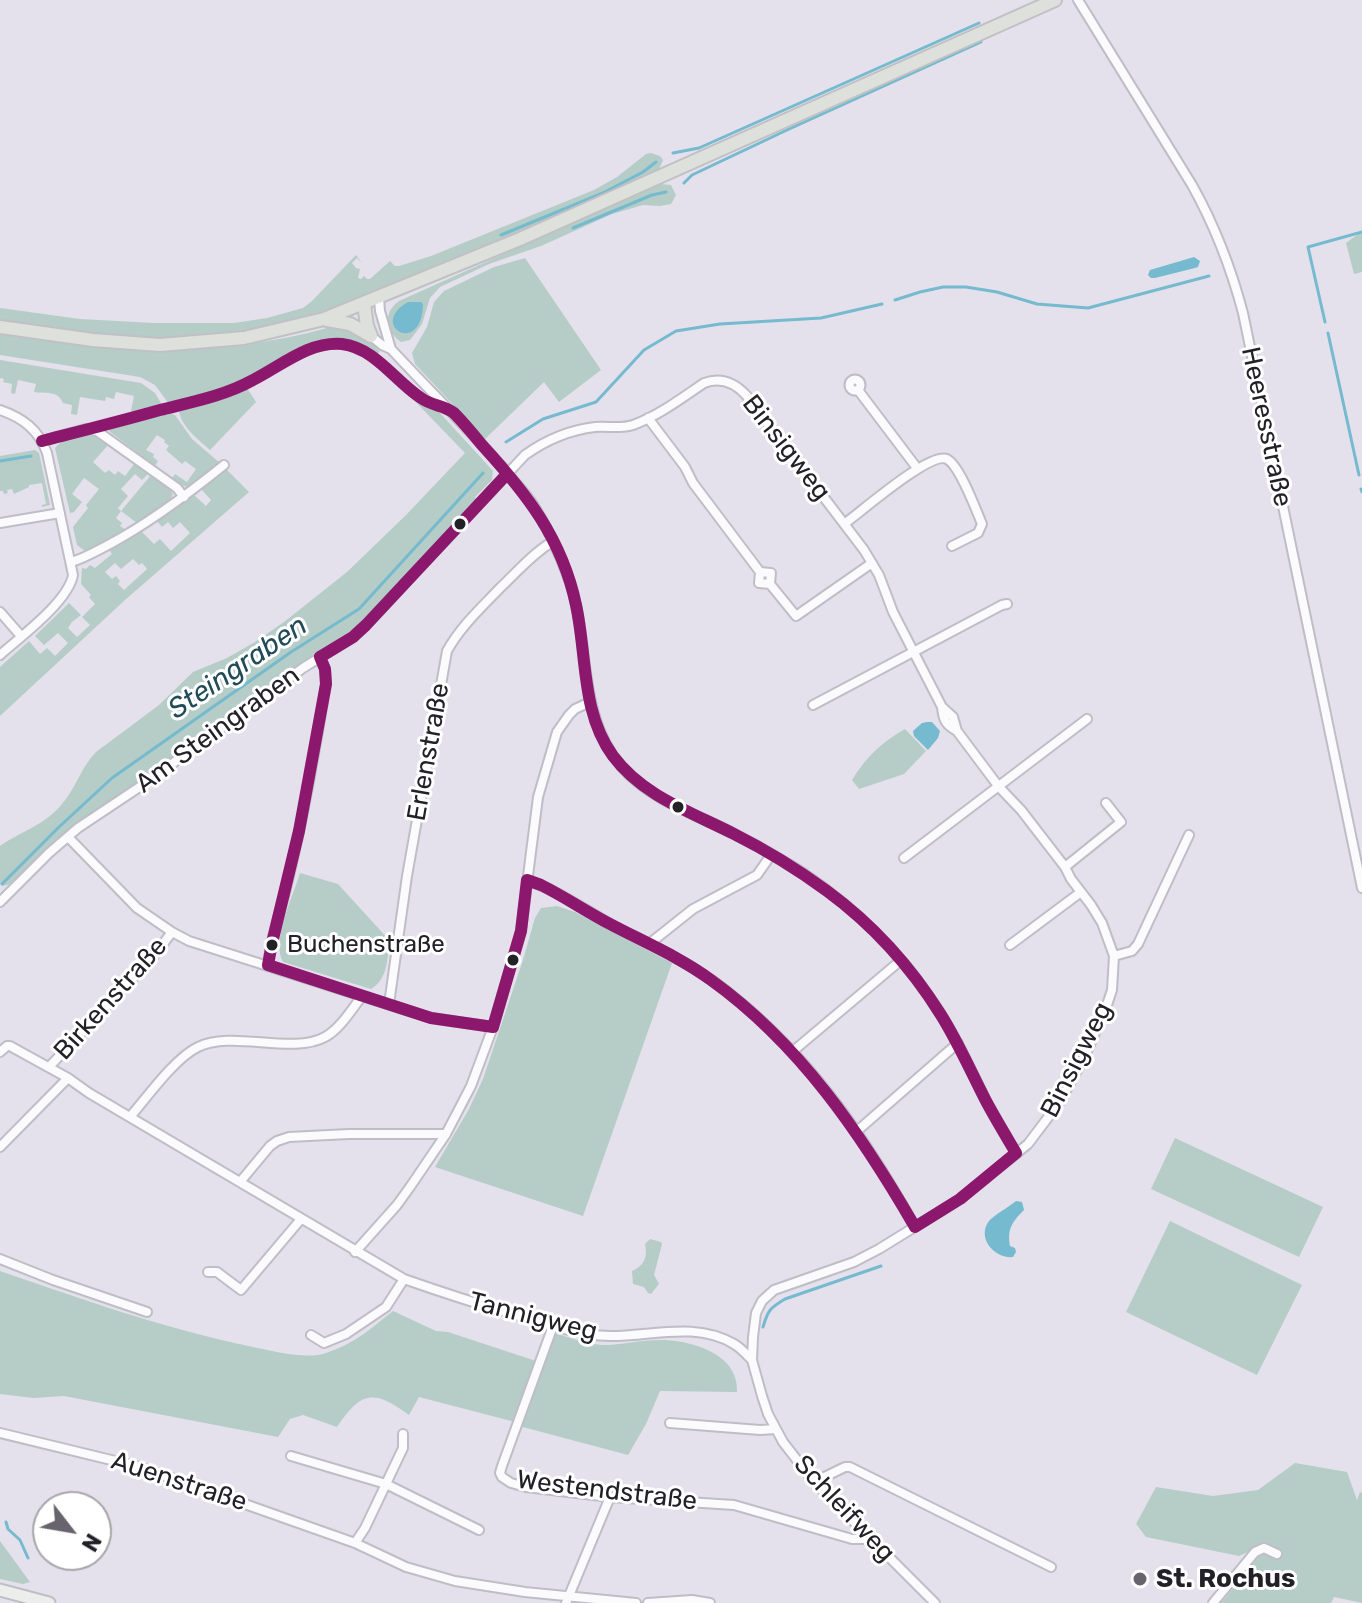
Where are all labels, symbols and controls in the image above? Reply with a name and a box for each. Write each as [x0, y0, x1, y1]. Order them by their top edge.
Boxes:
street label: Heeresstraße [1234, 344, 1298, 510]
street label: Binsigweg [735, 389, 837, 507]
unlabelled marker [452, 516, 468, 532]
water label: Steingraben [162, 609, 314, 727]
street label: Am Steingraben [130, 660, 306, 800]
street label: Erlenstraße [402, 681, 456, 823]
unlabelled marker [670, 799, 686, 815]
street label: Birkenstraße [48, 931, 174, 1067]
place label: Buchenstraße [287, 931, 445, 959]
marker: Buchenstraße [264, 937, 280, 953]
unlabelled marker [505, 952, 521, 968]
street label: Binsigweg [1035, 997, 1119, 1123]
street label: Tannigweg [466, 1286, 600, 1348]
street label: Auenstraße [107, 1445, 251, 1519]
street label: Schleifweg [787, 1449, 901, 1569]
street label: Westendstraße [515, 1464, 699, 1518]
north arrow [32, 1491, 112, 1571]
text: N [76, 1529, 107, 1556]
place label: St. Rochus [1156, 1563, 1295, 1595]
marker: St. Rochus [1131, 1570, 1149, 1588]

